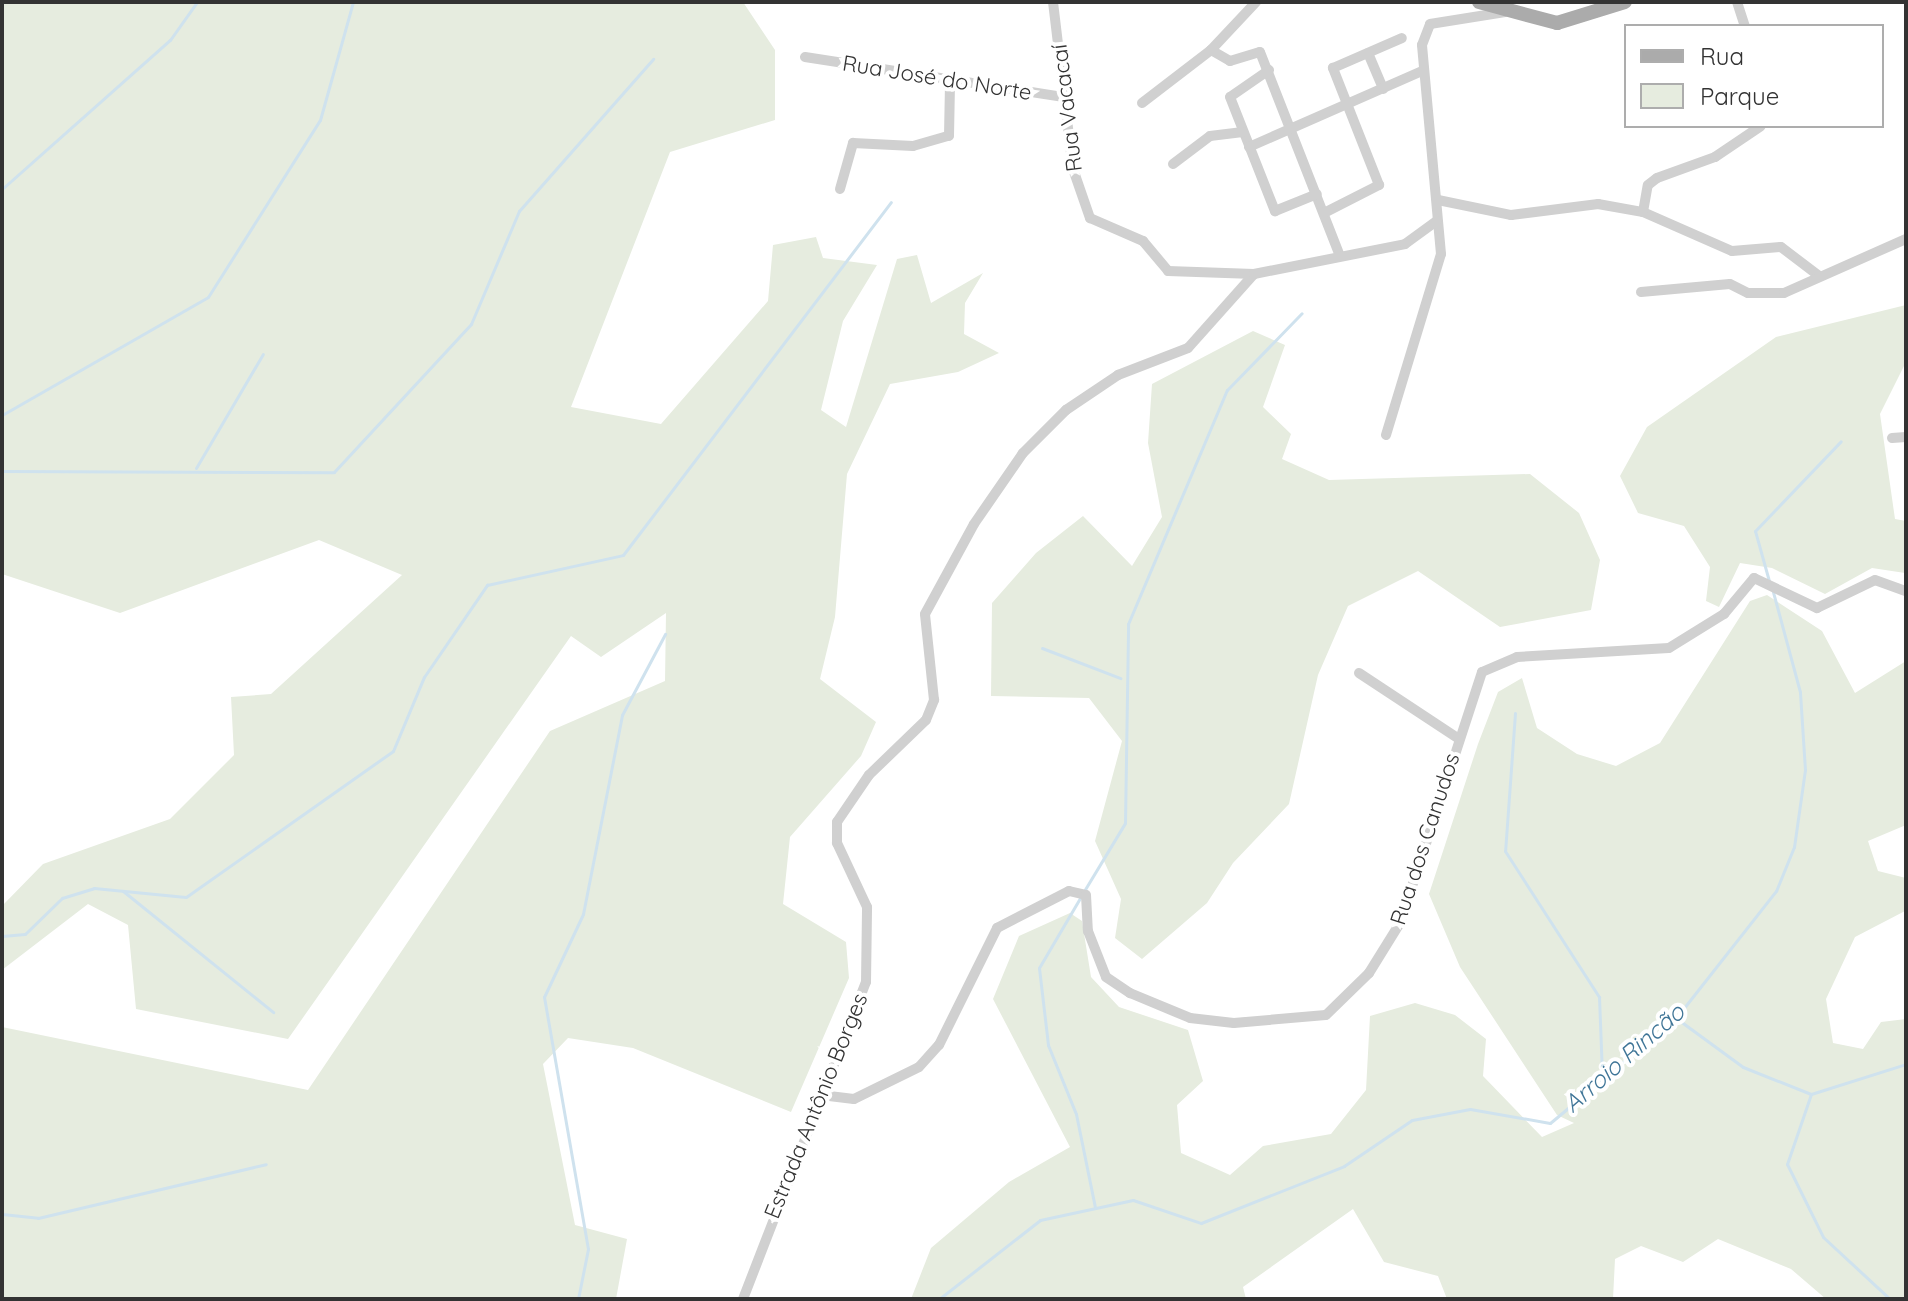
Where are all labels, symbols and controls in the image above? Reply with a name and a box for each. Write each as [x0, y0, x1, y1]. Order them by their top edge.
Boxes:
legend [1624, 24, 1884, 128]
text: Rua [1700, 41, 1744, 71]
street label: Rua Vacacaí [1046, 43, 1088, 173]
street label: Rua José do Norte [841, 50, 1033, 106]
text: Parque [1700, 81, 1779, 111]
street label: Rua dos Canudos [1385, 750, 1465, 928]
street label: Estrada Antônio Borges [759, 989, 873, 1223]
water label: Arroio Rincão [1558, 998, 1690, 1118]

